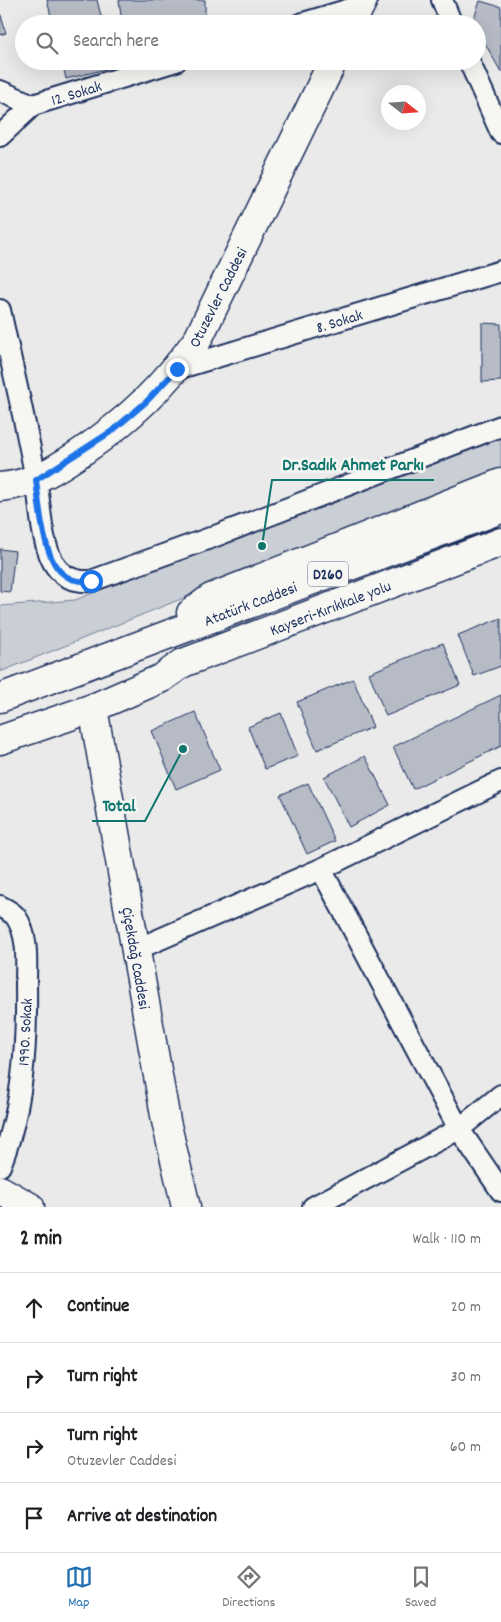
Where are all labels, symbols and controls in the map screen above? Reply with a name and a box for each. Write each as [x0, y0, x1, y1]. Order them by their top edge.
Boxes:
search box [15, 15, 486, 70]
icon: search [33, 29, 61, 57]
text: Search here [73, 29, 159, 56]
street label: 12. Sokak [49, 76, 105, 113]
north arrow [381, 85, 426, 130]
street label: Otuzevler Caddesi [184, 244, 254, 352]
street label: 8. Sokak [314, 304, 366, 340]
route end [166, 358, 189, 381]
callout: Dr.Sadık Ahmet Parkı [272, 447, 434, 480]
text: Dr.Sadık Ahmet Parkı [282, 454, 424, 479]
road number: D260 [308, 562, 348, 586]
route start [80, 570, 103, 593]
street label: Kayseri-Kırıkkale yolu [267, 576, 395, 643]
street label: Atatürk Caddesi [201, 577, 301, 634]
callout: Total [92, 788, 145, 821]
text: Total [103, 795, 136, 820]
street label: Çiçekdağ Caddesi [114, 906, 155, 1011]
street label: 1990. Sokak [13, 998, 40, 1067]
text: 2 min [20, 1225, 62, 1255]
text: Walk · 110 m [413, 1228, 481, 1251]
icon: ahead [20, 1294, 48, 1322]
text: Continue [67, 1294, 129, 1321]
text: 20 m [451, 1296, 481, 1319]
icon: right [20, 1364, 48, 1392]
text: Turn right [67, 1364, 138, 1391]
text: 30 m [451, 1366, 481, 1389]
text: Turn right [67, 1423, 138, 1450]
icon: right [20, 1434, 48, 1462]
text: 60 m [450, 1436, 481, 1459]
text: Otuzevler Caddesi [67, 1450, 176, 1473]
icon: arrive [20, 1504, 48, 1532]
text: Arrive at destination [67, 1504, 217, 1531]
tab: Map [65, 1563, 93, 1613]
tab: Directions [222, 1563, 275, 1613]
tab: Saved [405, 1563, 436, 1613]

